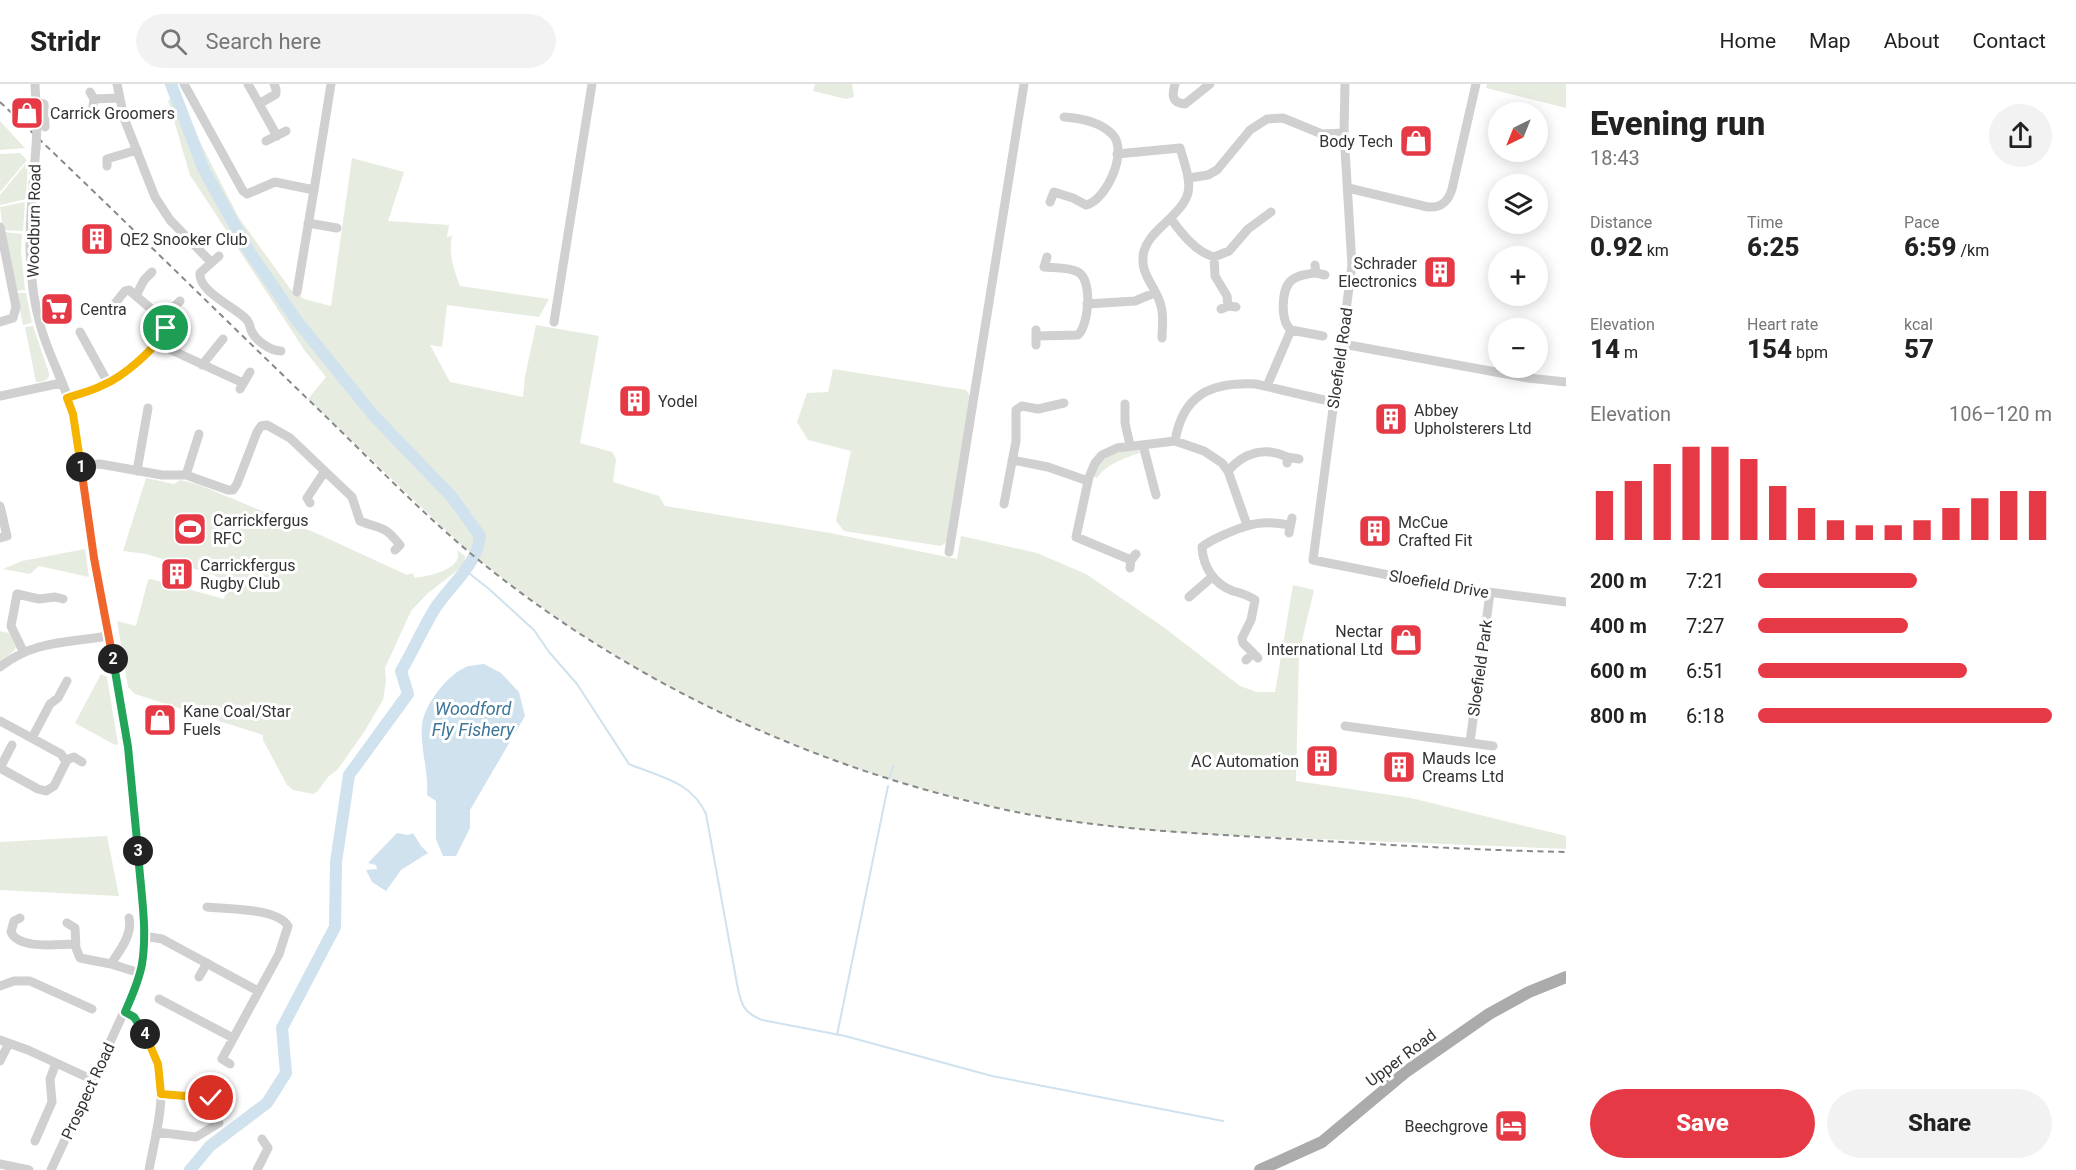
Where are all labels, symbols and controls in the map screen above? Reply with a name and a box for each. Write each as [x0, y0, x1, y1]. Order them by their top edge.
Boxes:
search box [136, 14, 556, 68]
text: Stridr [30, 25, 100, 58]
icon: search [157, 25, 190, 58]
text: Search here [205, 29, 321, 54]
text: Home [1720, 29, 1776, 53]
text: Map [1809, 29, 1851, 53]
text: About [1884, 29, 1940, 53]
text: Contact [1973, 29, 2046, 53]
shop icon: Carrick Groomers [9, 95, 45, 131]
north arrow [1488, 102, 1548, 162]
map controls [1488, 102, 1548, 378]
place label: Carrick Groomers [50, 104, 175, 123]
text: Evening run [1590, 104, 1765, 143]
button: share [1989, 104, 2052, 167]
shop icon: Body Tech [1398, 123, 1434, 159]
place label: Body Tech [1319, 132, 1393, 151]
text: 18:43 [1590, 146, 1640, 170]
street label: Woodburn Road [24, 164, 44, 278]
button: layers [1488, 174, 1548, 234]
text: Distance [1590, 213, 1652, 232]
text: Time [1747, 213, 1783, 232]
text: Pace [1904, 213, 1940, 232]
building icon: QE2 Snooker Club [79, 221, 115, 257]
place label: QE2 Snooker Club [120, 230, 248, 249]
text: 0.92 [1590, 232, 1643, 262]
text: 6:25 [1747, 232, 1800, 262]
text: 6:59 [1904, 232, 1957, 262]
text: km [1643, 241, 1669, 260]
text: /km [1957, 241, 1989, 260]
button: + [1488, 246, 1548, 306]
place label: Schrader Electronics [1338, 254, 1418, 291]
building icon: Schrader Electronics [1422, 254, 1458, 290]
supermarket icon: Centra [39, 291, 75, 327]
place label: Centra [80, 300, 127, 319]
pin [140, 302, 191, 353]
street label: Sloefield Road [1323, 306, 1357, 410]
icon: arrive [149, 311, 182, 344]
text: Elevation [1590, 315, 1655, 334]
text: Heart rate [1747, 315, 1818, 334]
text: kcal [1904, 315, 1933, 334]
button: − [1488, 318, 1548, 378]
text: 14 [1590, 334, 1620, 364]
text: 154 [1747, 334, 1792, 364]
text: 57 [1904, 334, 1934, 364]
text: m [1620, 343, 1638, 362]
text: bpm [1792, 343, 1828, 362]
building icon: Yodel [617, 383, 653, 419]
place label: Yodel [658, 392, 698, 411]
building icon: Abbey Upholsterers Ltd [1373, 401, 1409, 437]
place label: Abbey Upholsterers Ltd [1414, 401, 1531, 438]
text: Elevation [1590, 402, 1671, 426]
text: 106–120 m [1949, 402, 2052, 426]
pin: 1 [66, 452, 96, 482]
text: 1 [76, 457, 86, 476]
sports icon: Carrickfergus RFC [172, 511, 208, 547]
place label: Carrickfergus RFC [213, 511, 309, 548]
building icon: McCue Crafted Fit [1357, 513, 1393, 549]
place label: McCue Crafted Fit [1398, 513, 1472, 550]
building icon: Carrickfergus Rugby Club [159, 556, 195, 592]
place label: Carrickfergus Rugby Club [200, 556, 296, 593]
street label: Sloefield Drive [1388, 566, 1490, 602]
text: 200 m [1590, 569, 1647, 593]
text: 7:21 [1686, 569, 1725, 593]
text: 400 m [1590, 614, 1647, 638]
text: 7:27 [1686, 614, 1725, 638]
street label: Sloefield Park [1464, 618, 1496, 718]
place label: Nectar International Ltd [1267, 622, 1384, 659]
shop icon: Nectar International Ltd [1388, 622, 1424, 658]
pin: 2 [98, 644, 128, 674]
text: 2 [108, 649, 118, 668]
text: 600 m [1590, 659, 1647, 683]
text: 6:51 [1686, 659, 1725, 683]
water label: Woodford Fly Fishery [432, 698, 515, 740]
shop icon: Kane Coal/Star Fuels [142, 702, 178, 738]
place label: Kane Coal/Star Fuels [183, 702, 291, 739]
text: 800 m [1590, 704, 1647, 728]
text: 6:18 [1686, 704, 1725, 728]
building icon: AC Automation [1304, 743, 1340, 779]
building icon: Mauds Ice Creams Ltd [1381, 749, 1417, 785]
place label: Mauds Ice Creams Ltd [1422, 749, 1504, 786]
place label: AC Automation [1191, 752, 1299, 771]
pin: 3 [123, 836, 153, 866]
text: 3 [133, 841, 143, 860]
pin: 4 [130, 1019, 160, 1049]
text: 4 [140, 1024, 150, 1043]
street label: Upper Road [1362, 1025, 1440, 1091]
street label: Prospect Road [57, 1040, 119, 1142]
pin [185, 1072, 236, 1123]
icon: check [194, 1081, 227, 1114]
button: Save [1590, 1089, 1815, 1158]
button: Share [1827, 1089, 2052, 1158]
hotel icon: Beechgrove [1493, 1108, 1529, 1144]
place label: Beechgrove [1404, 1117, 1488, 1136]

